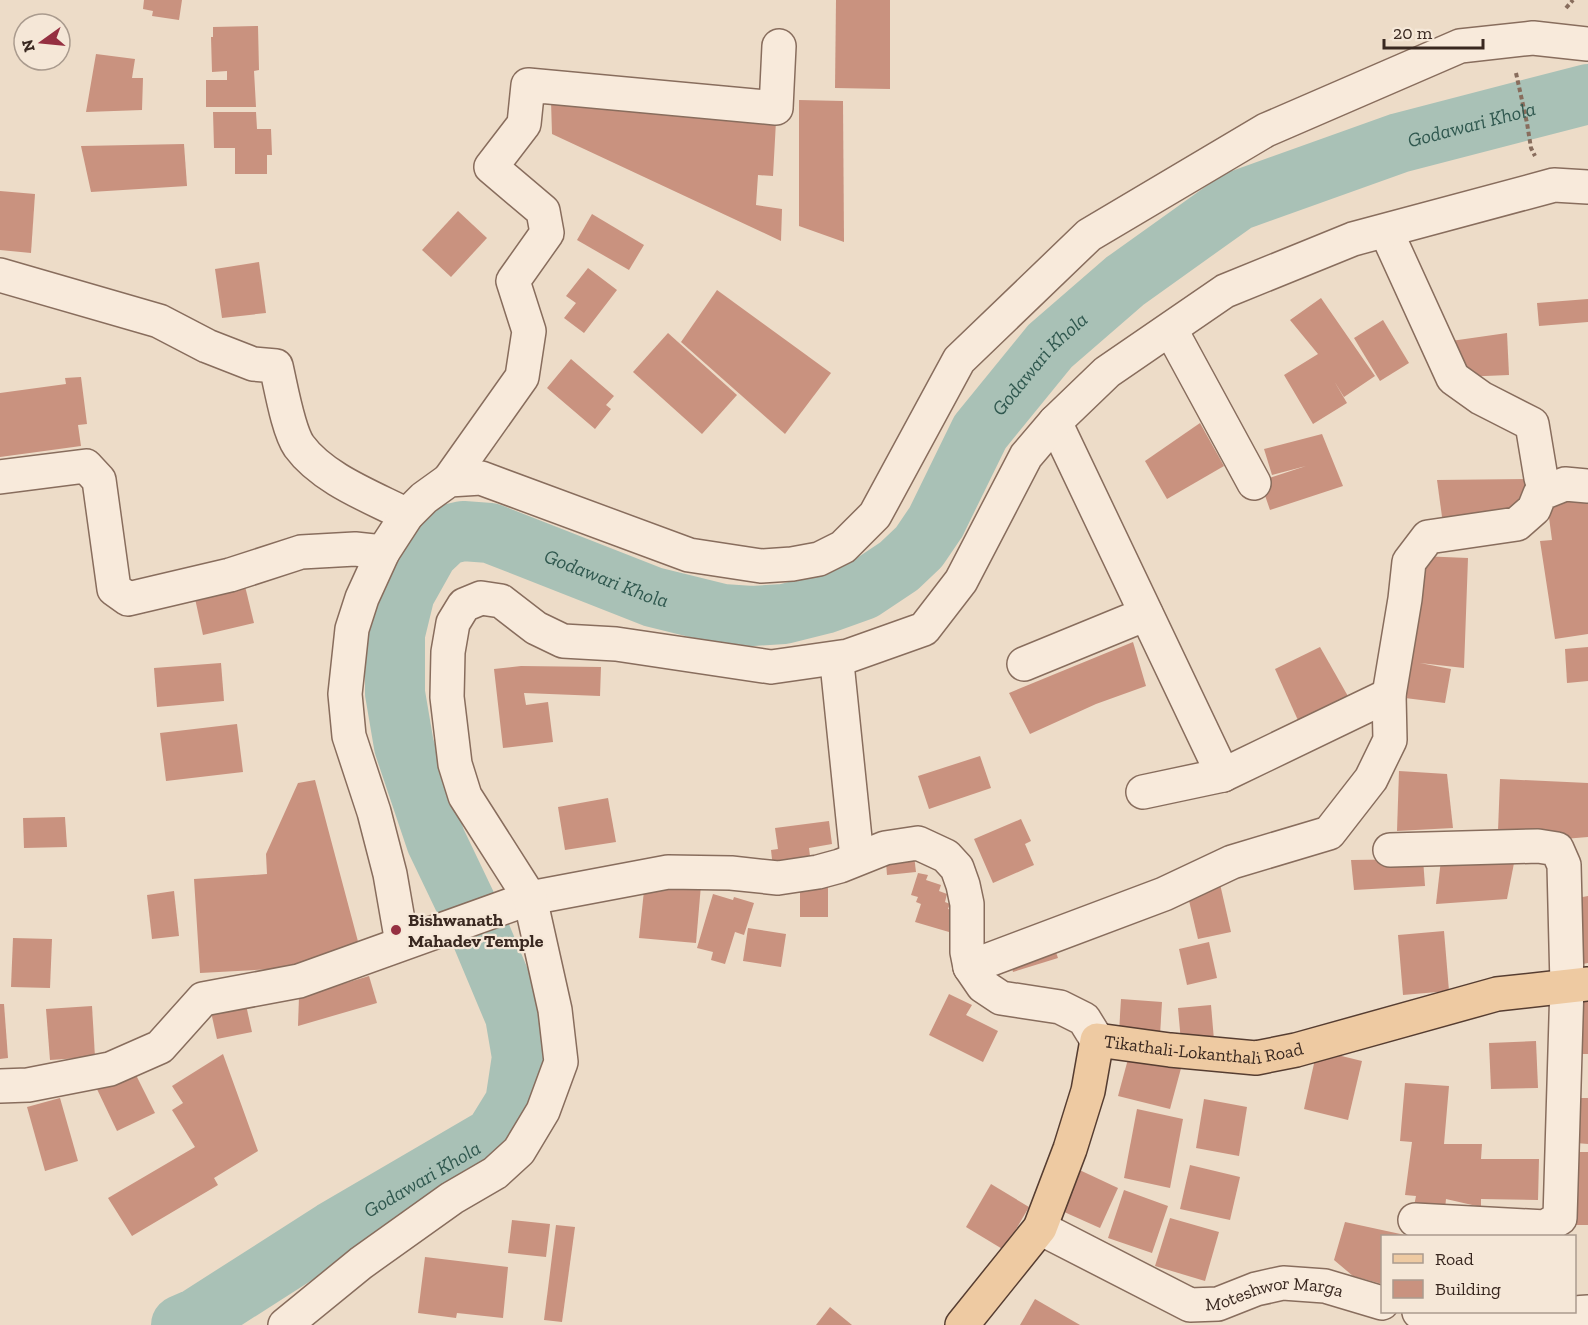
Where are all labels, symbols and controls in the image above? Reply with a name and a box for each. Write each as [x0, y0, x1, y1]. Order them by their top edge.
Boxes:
north arrow [12, 12, 72, 72]
scale bar [1384, 12, 1483, 50]
text: 20 m [1393, 22, 1433, 44]
text: N [17, 37, 39, 54]
water label: Godawari Khola [1405, 96, 1538, 152]
water label: Godawari Khola [987, 307, 1092, 420]
water label: Godawari Khola [541, 544, 671, 612]
place label: Bishwanath Mahadev Temple [408, 909, 544, 952]
marker: Bishwanath Mahadev Temple [389, 923, 403, 937]
street label: Tikathali-Lokanthali Road [1103, 1030, 1306, 1069]
water label: Godawari Khola [359, 1136, 485, 1222]
legend [1381, 1235, 1576, 1313]
text: Road [1435, 1248, 1474, 1270]
street label: Moteshwor Marga [1205, 1272, 1347, 1315]
text: Building [1435, 1278, 1501, 1300]

